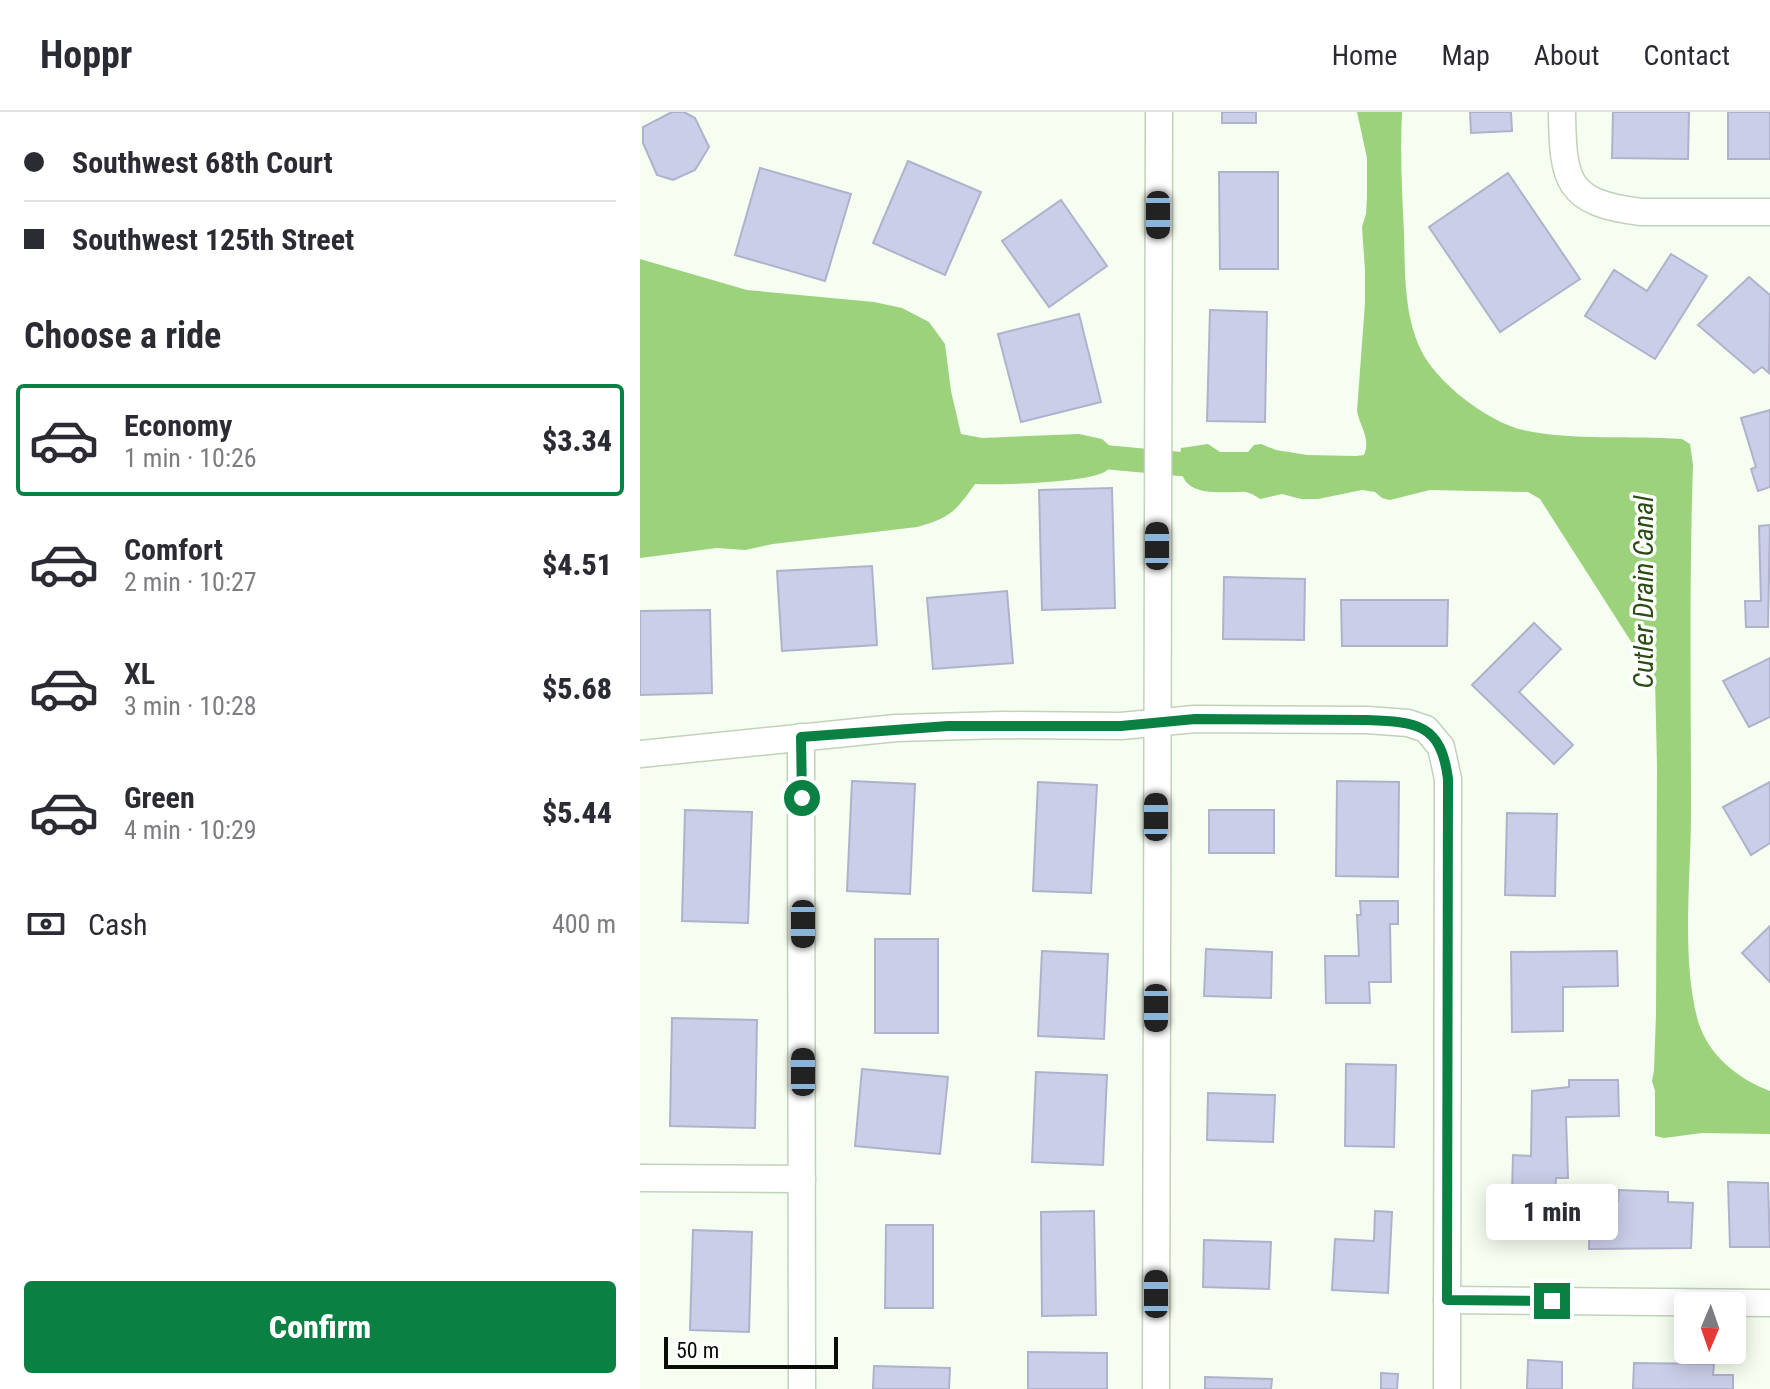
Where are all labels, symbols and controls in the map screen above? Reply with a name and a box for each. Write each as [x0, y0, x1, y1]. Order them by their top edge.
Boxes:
text: Hoppr [40, 33, 132, 77]
text: Home [1332, 39, 1397, 72]
text: Map [1441, 39, 1490, 72]
text: About [1534, 39, 1600, 72]
text: Contact [1644, 39, 1730, 72]
text: Southwest 68th Court [72, 145, 333, 180]
car [1146, 191, 1170, 239]
text: Southwest 125th Street [72, 222, 354, 257]
text: Choose a ride [24, 315, 221, 357]
icon: car [28, 404, 100, 476]
text: Economy [124, 408, 232, 443]
text: $3.34 [542, 423, 612, 458]
text: 1 min · 10:26 [124, 443, 257, 473]
water label: Cutler Drain Canal [1627, 495, 1660, 688]
car [1145, 522, 1169, 570]
icon: car [28, 528, 100, 600]
text: Comfort [124, 532, 223, 567]
text: $4.51 [542, 547, 612, 582]
text: 2 min · 10:27 [124, 567, 257, 597]
icon: car [28, 652, 100, 724]
text: XL [124, 656, 155, 691]
text: $5.68 [542, 671, 612, 706]
text: 3 min · 10:28 [124, 691, 257, 721]
icon: car [28, 776, 100, 848]
text: Green [124, 780, 195, 815]
route start [784, 780, 820, 816]
car [1144, 793, 1168, 841]
text: $5.44 [542, 795, 612, 830]
text: 4 min · 10:29 [124, 815, 257, 845]
car [791, 900, 815, 948]
icon: cash [24, 902, 68, 946]
text: Cash [88, 907, 148, 942]
text: 400 m [552, 909, 616, 939]
car [1144, 984, 1168, 1032]
car [791, 1048, 815, 1096]
callout: 1 min [1486, 1185, 1618, 1241]
text: 1 min [1523, 1197, 1581, 1227]
car [1144, 1270, 1168, 1318]
button: Confirm [24, 1281, 616, 1373]
route end [1534, 1283, 1570, 1319]
north arrow [1674, 1292, 1746, 1364]
map controls [1674, 1292, 1746, 1364]
scale bar [664, 1333, 838, 1369]
text: 50 m [676, 1338, 719, 1363]

